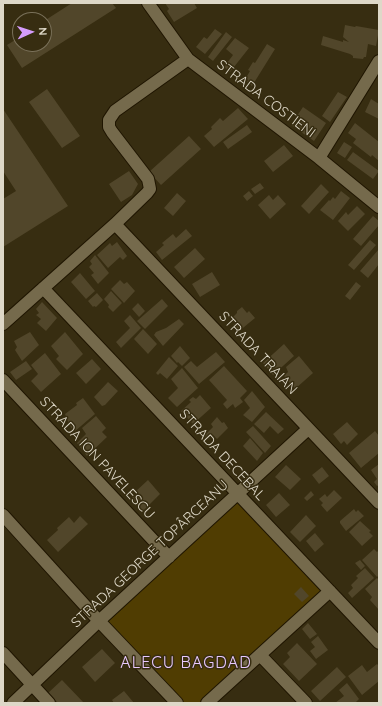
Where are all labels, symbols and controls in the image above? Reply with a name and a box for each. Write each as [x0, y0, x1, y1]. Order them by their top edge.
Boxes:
north arrow [12, 12, 52, 52]
text: N [36, 27, 50, 36]
street label: STRADA COSTIENI [213, 56, 319, 142]
street label: STRADA TRAIAN [215, 308, 301, 398]
street label: STRADA ION PAVELESCU [36, 393, 158, 523]
street label: STRADA DECEBAL [175, 406, 269, 504]
street label: STRADA GEORGE TOPÂRCEANU [68, 477, 232, 631]
district label: ALECU BAGDAD [120, 653, 252, 673]

